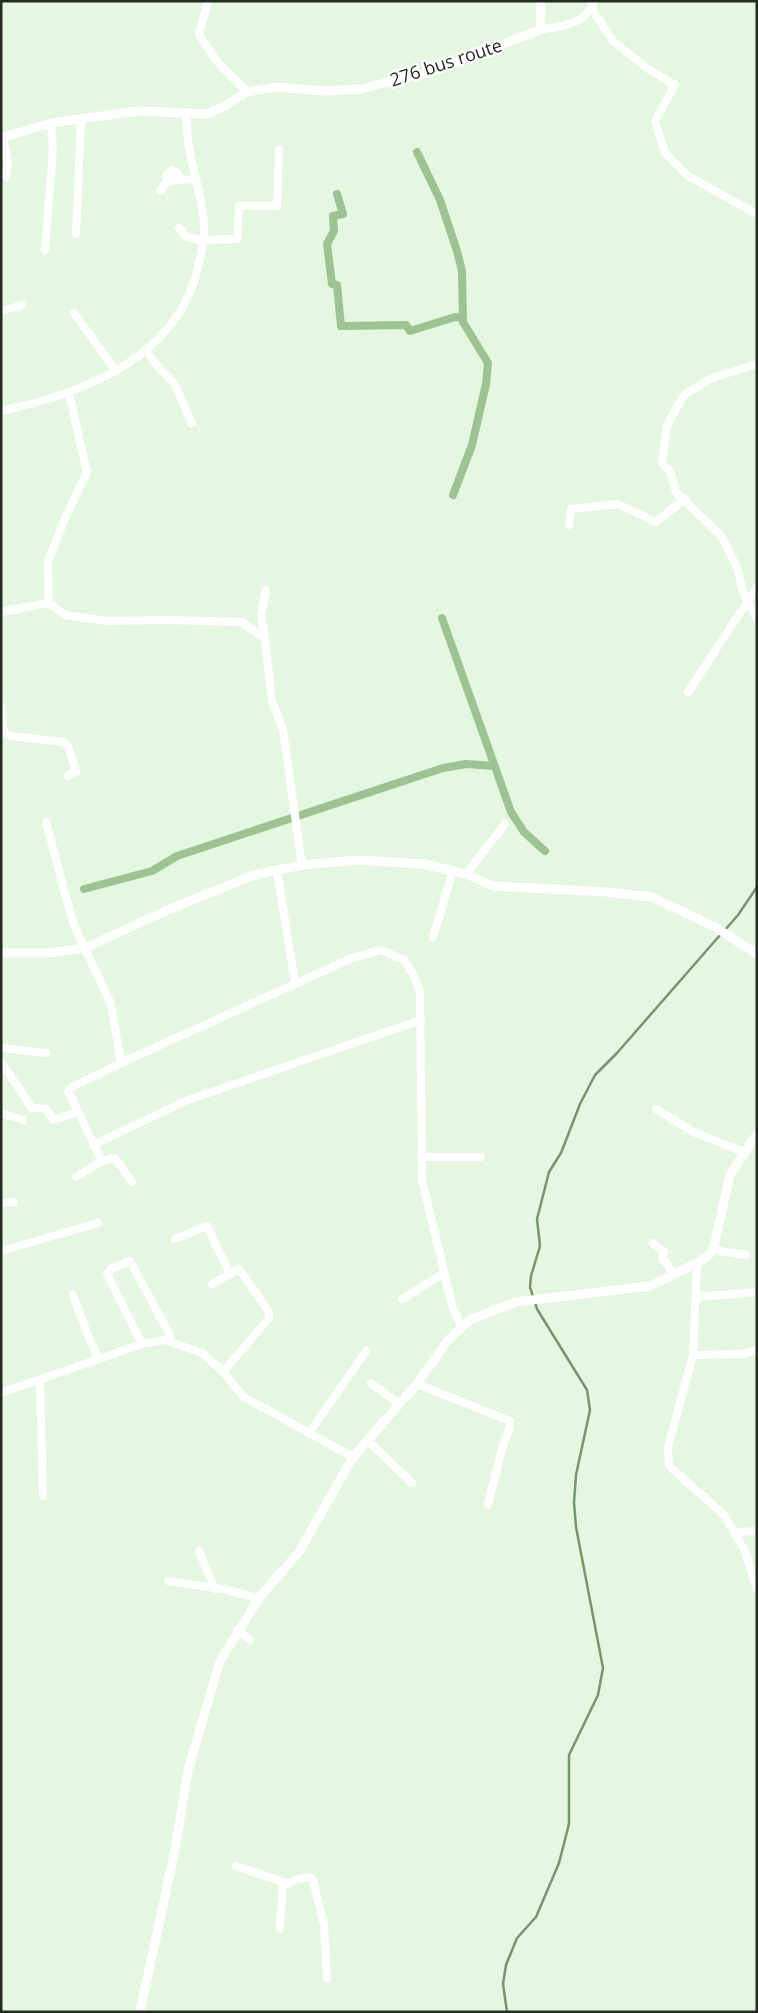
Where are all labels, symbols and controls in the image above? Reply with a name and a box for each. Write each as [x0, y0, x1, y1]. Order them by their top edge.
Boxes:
street label: 276 bus route [387, 33, 505, 91]

